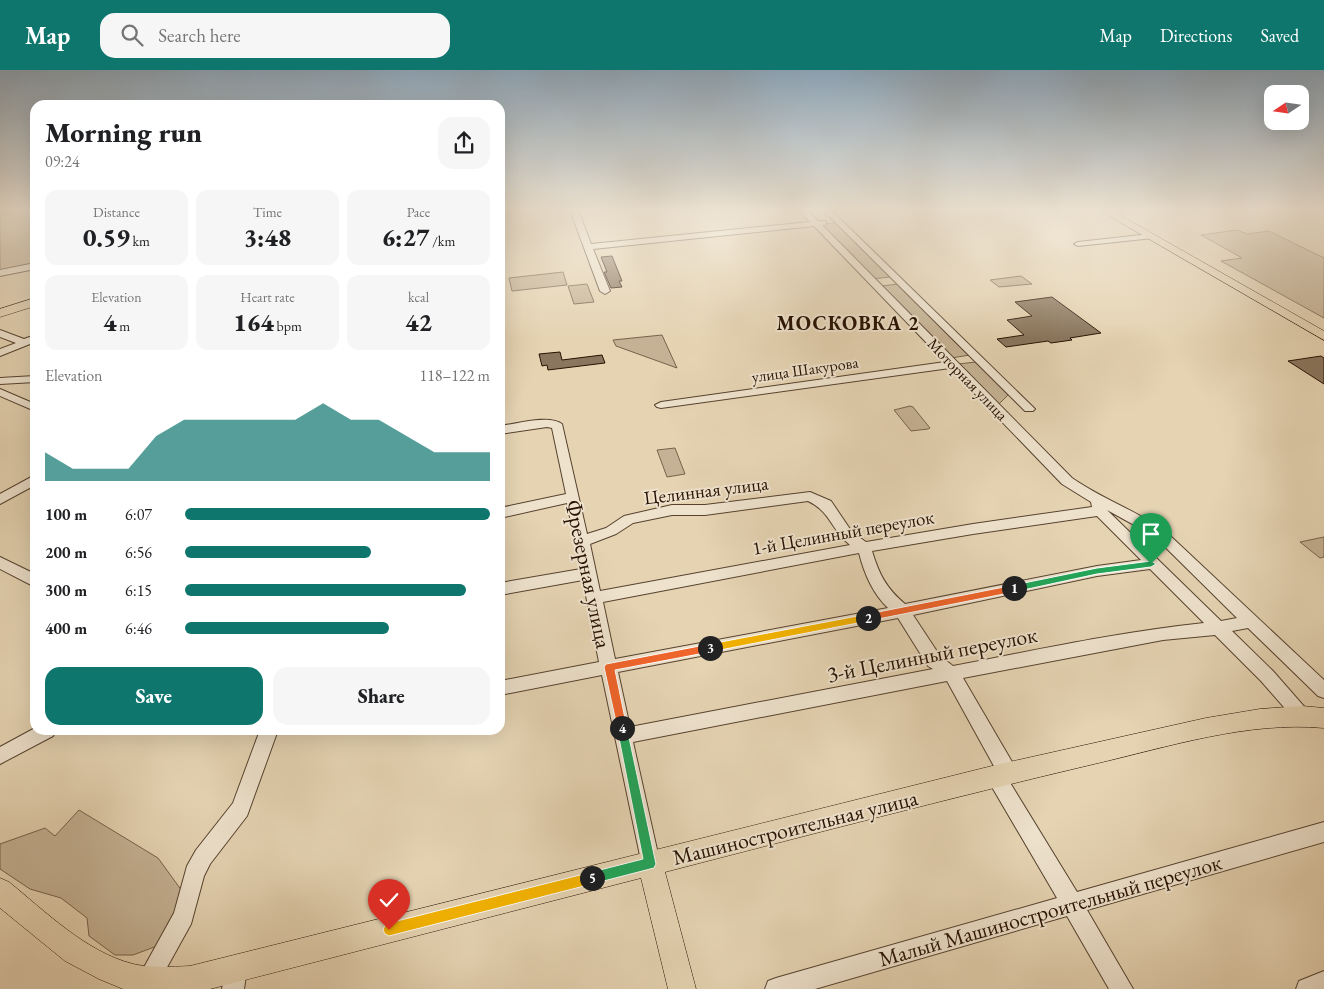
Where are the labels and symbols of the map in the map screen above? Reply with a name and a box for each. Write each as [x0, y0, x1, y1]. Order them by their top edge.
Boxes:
north arrow [1264, 85, 1309, 130]
district label: МОСКОВКА 2 [777, 310, 920, 336]
street label: Моторная улица [923, 333, 1013, 426]
street label: улица Шакурова [750, 352, 860, 387]
street label: Целинная улица [642, 470, 770, 511]
street label: Фрезерная улица [559, 497, 618, 651]
street label: 1-й Целинный переулок [750, 504, 936, 561]
pin [1130, 513, 1172, 564]
pin: 1 [1002, 576, 1026, 600]
pin: 2 [856, 606, 880, 630]
street label: 3-й Целинный переулок [825, 620, 1040, 689]
pin: 3 [698, 636, 722, 660]
pin: 4 [610, 716, 634, 740]
street label: Машиностроительная улица [669, 783, 921, 872]
street label: Малый Машиностроительный переулок [875, 847, 1226, 973]
pin: 5 [580, 866, 604, 890]
pin [368, 879, 410, 930]

